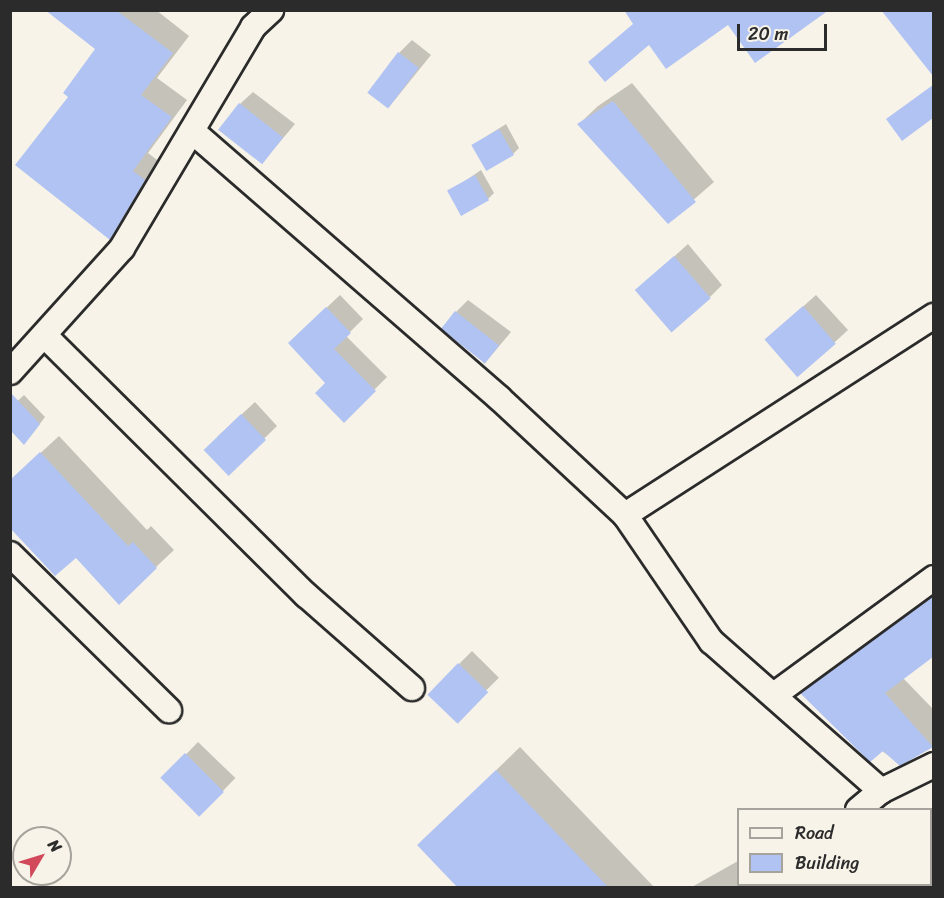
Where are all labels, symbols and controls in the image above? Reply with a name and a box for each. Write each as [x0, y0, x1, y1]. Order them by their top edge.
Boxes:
scale bar [740, 12, 830, 50]
text: 20 m [748, 18, 788, 50]
legend [737, 808, 932, 886]
text: Road [795, 817, 834, 849]
north arrow [12, 826, 72, 886]
text: N [40, 833, 70, 859]
text: Building [795, 847, 859, 879]

